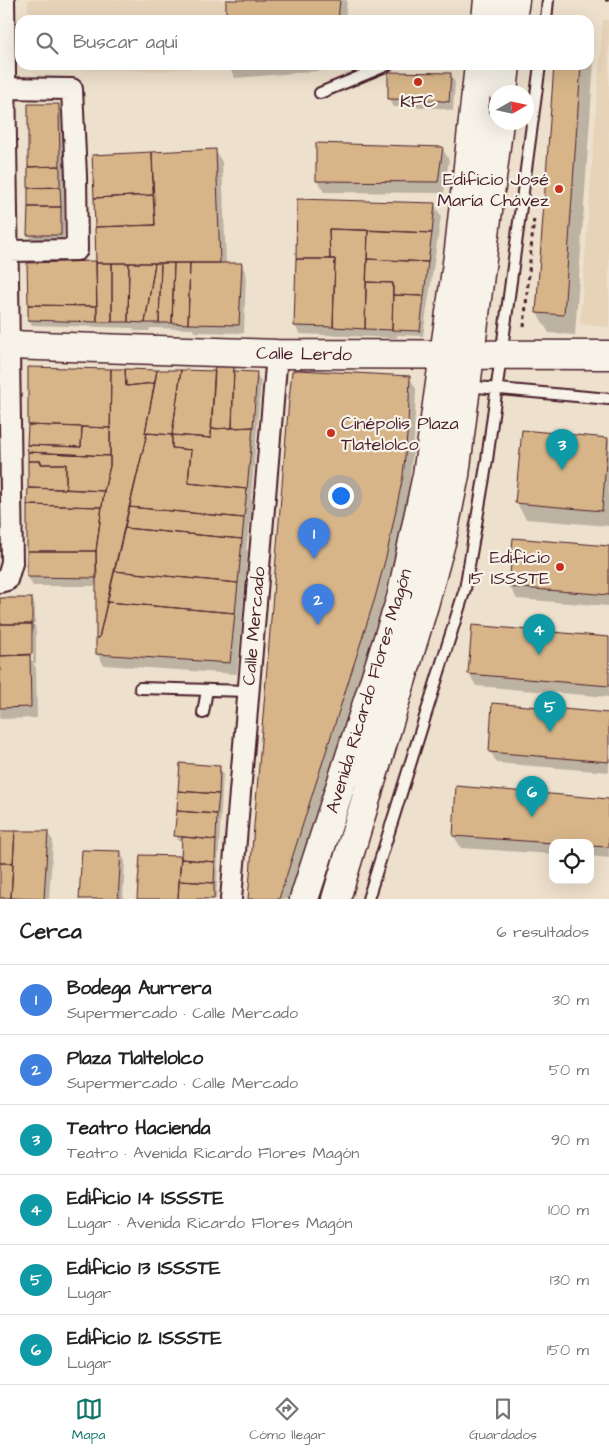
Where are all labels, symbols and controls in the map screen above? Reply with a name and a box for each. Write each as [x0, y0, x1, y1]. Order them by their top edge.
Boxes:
search box [15, 15, 594, 70]
icon: search [33, 29, 61, 57]
text: Buscar aquí [73, 29, 177, 56]
marker: KFC [412, 76, 424, 88]
north arrow [489, 85, 534, 130]
place label: KFC [400, 89, 436, 114]
place label: Edificio José María Chávez [437, 167, 549, 213]
marker: Edificio José María Chávez [553, 183, 565, 195]
street label: Calle Lerdo [256, 341, 352, 367]
place label: Cinépolis Plaza Tlatelolco [341, 411, 459, 457]
marker: Cinépolis Plaza Tlatelolco [325, 427, 337, 439]
pin: 3 [546, 429, 578, 470]
your location [328, 483, 354, 509]
pin: 1 [298, 518, 330, 559]
place label: Edificio 15 ISSSTE [468, 545, 550, 591]
marker: Edificio 15 ISSSTE [554, 561, 566, 573]
street label: Calle Mercado [236, 566, 272, 686]
street label: Avenida Ricardo Flores Magón [320, 566, 419, 817]
pin: 2 [302, 584, 334, 625]
pin: 4 [523, 614, 555, 655]
pin: 5 [534, 691, 566, 732]
pin: 6 [516, 776, 548, 817]
map controls [549, 839, 594, 884]
button: locate [549, 839, 594, 884]
text: Cerca [20, 917, 82, 946]
text: 6 resultados [497, 921, 589, 943]
text: Bodega Aurrera [67, 975, 212, 1002]
text: 1 [35, 989, 37, 1011]
text: 30 m [552, 989, 589, 1011]
text: Supermercado · Calle Mercado [67, 1002, 298, 1024]
text: Plaza Tlaltelolco [67, 1045, 203, 1072]
text: 2 [31, 1059, 41, 1081]
text: 50 m [549, 1059, 589, 1081]
text: Supermercado · Calle Mercado [67, 1072, 298, 1094]
text: Teatro Hacienda [67, 1115, 211, 1142]
text: 3 [32, 1129, 40, 1151]
text: 90 m [551, 1129, 589, 1151]
text: Teatro · Avenida Ricardo Flores Magón [67, 1142, 359, 1164]
text: Edificio 14 ISSSTE [67, 1185, 224, 1212]
text: 4 [31, 1199, 41, 1221]
text: 100 m [548, 1199, 589, 1221]
text: Lugar · Avenida Ricardo Flores Magón [67, 1212, 353, 1234]
text: Edificio 13 ISSSTE [67, 1255, 221, 1282]
text: 5 [30, 1269, 42, 1291]
text: 130 m [550, 1269, 589, 1291]
text: Lugar [67, 1282, 111, 1304]
text: Edificio 12 ISSSTE [67, 1325, 222, 1352]
text: 6 [31, 1339, 41, 1361]
text: 150 m [547, 1339, 589, 1361]
text: Lugar [67, 1352, 111, 1374]
tab: Mapa [72, 1395, 105, 1445]
tab: Cómo llegar [249, 1395, 325, 1445]
tab: Guardados [469, 1395, 537, 1445]

